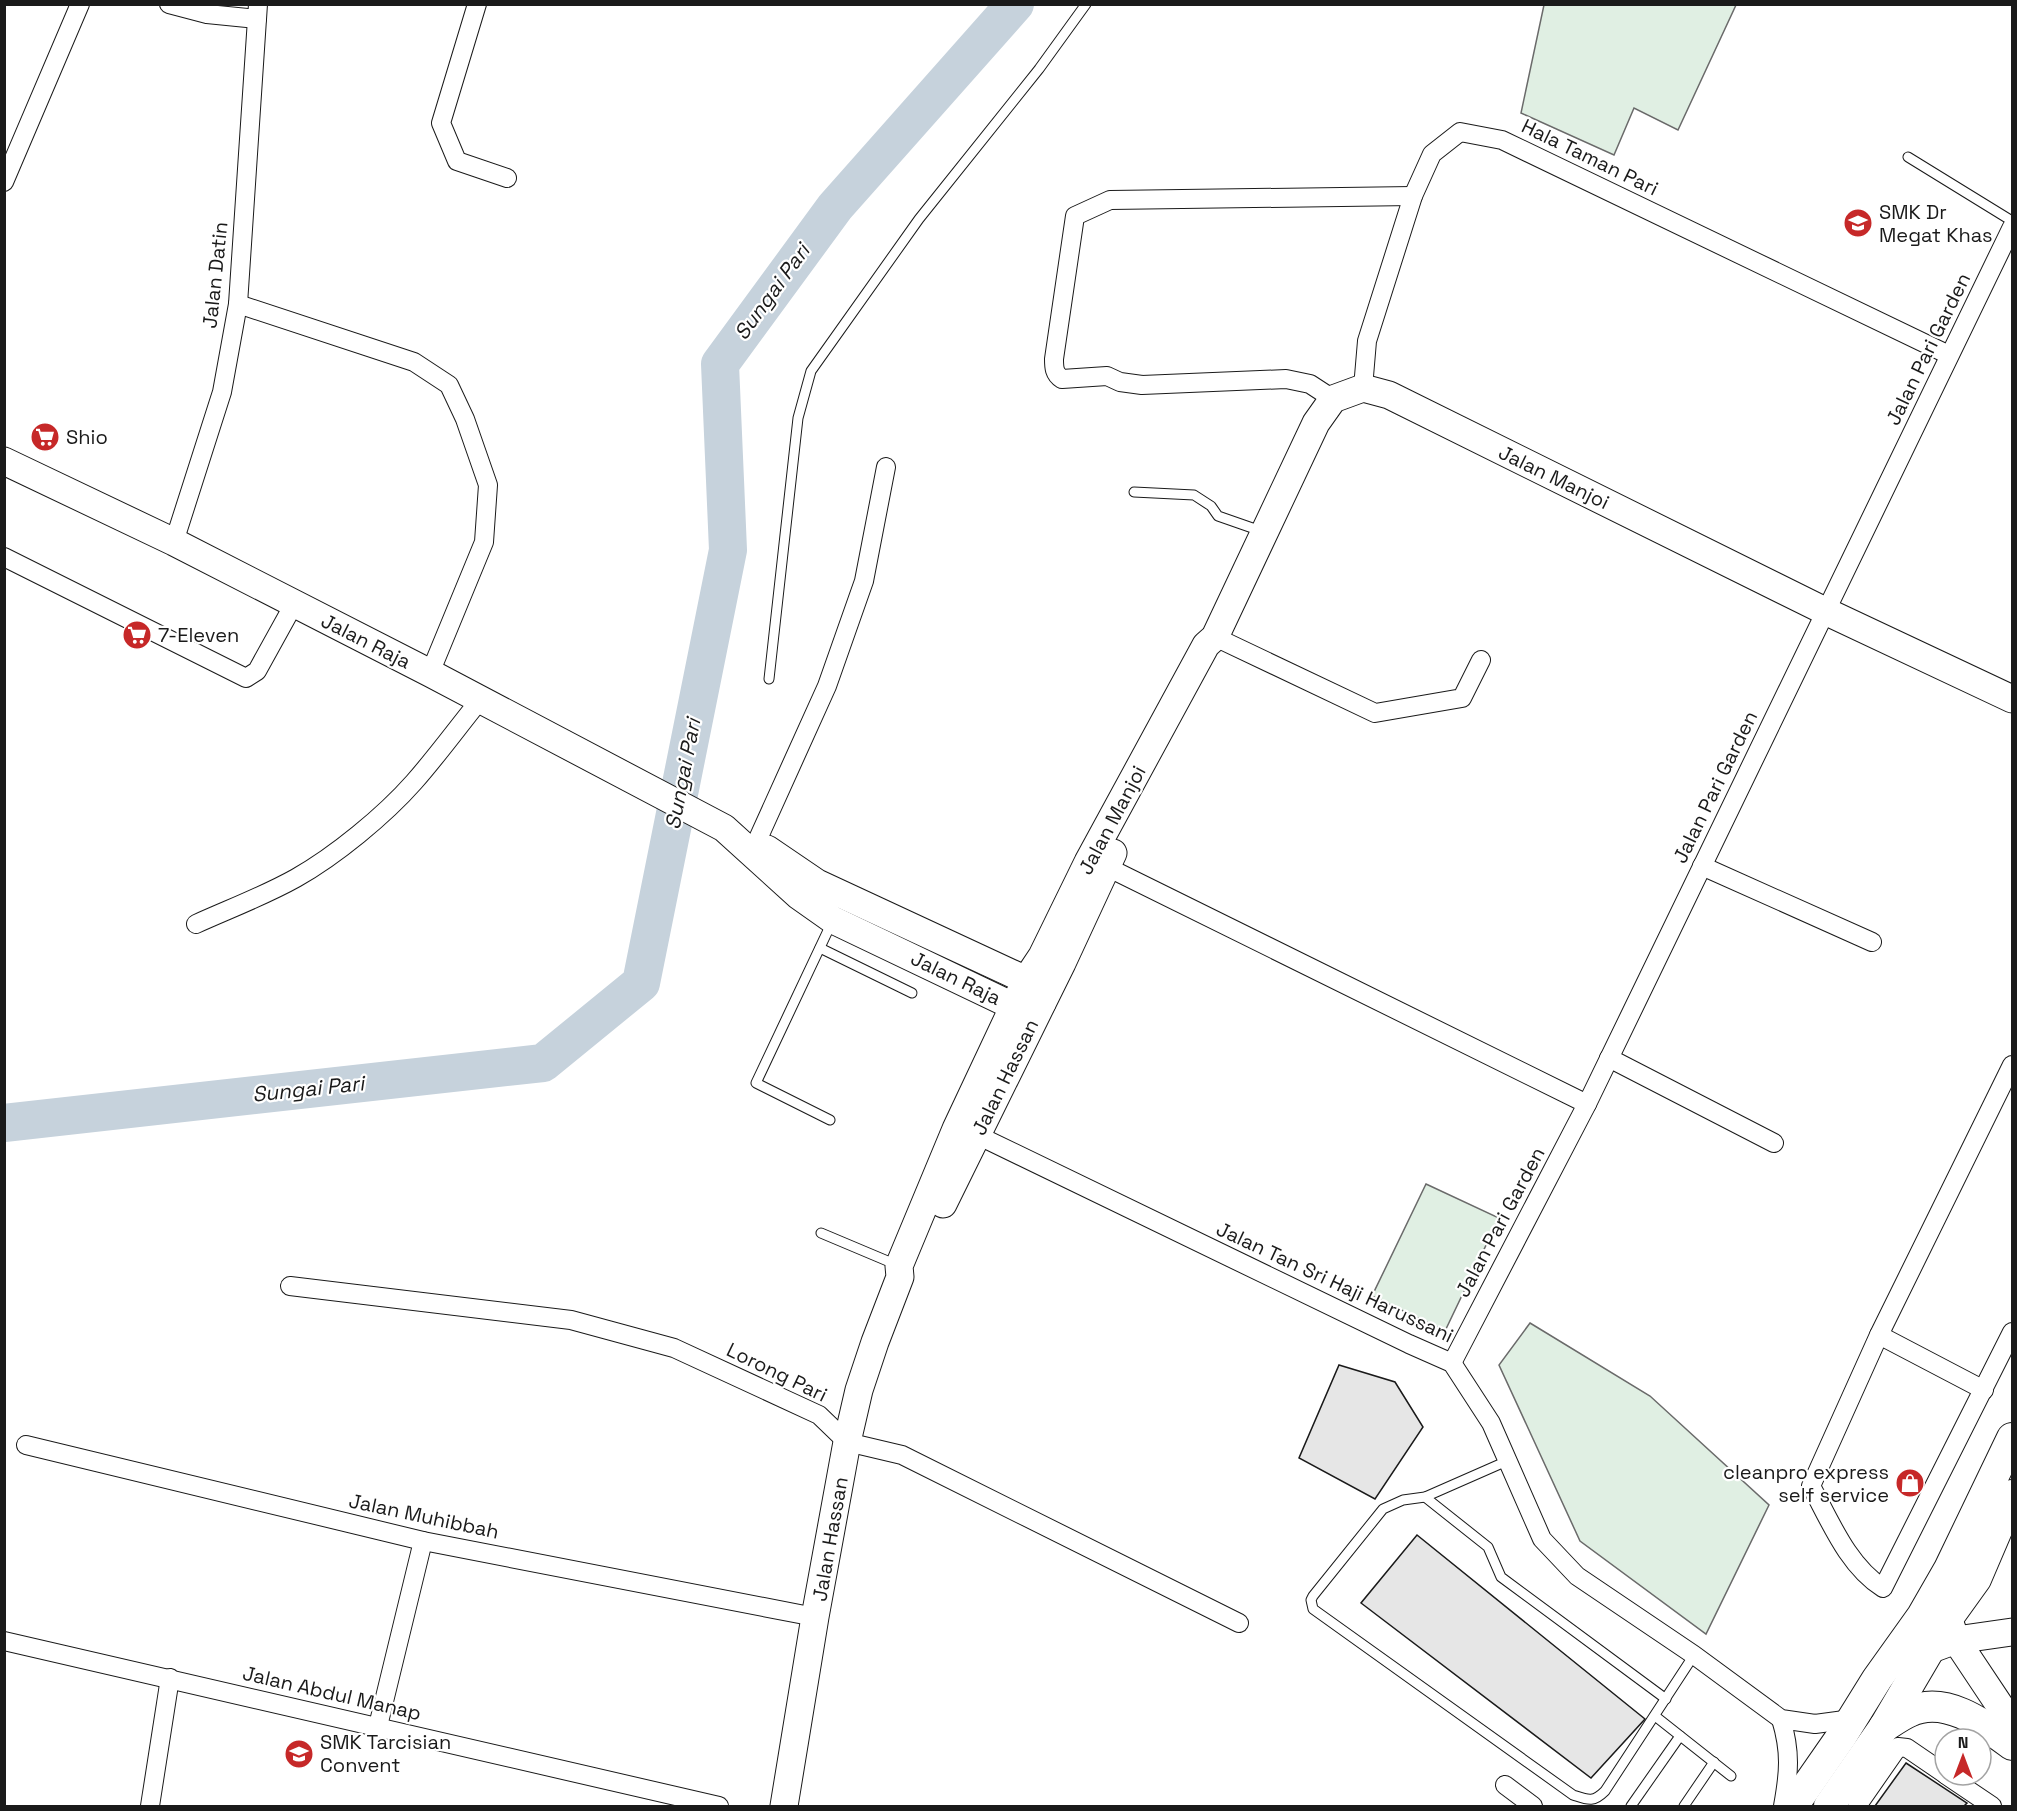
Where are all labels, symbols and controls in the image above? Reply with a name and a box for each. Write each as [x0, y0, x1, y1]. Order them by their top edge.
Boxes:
street label: Hala Taman Pari [1517, 113, 1663, 201]
place label: SMK Dr Megat Khas [1879, 199, 1993, 248]
school or university icon: SMK Dr Megat Khas [1842, 207, 1874, 239]
street label: Jalan Datin [196, 220, 234, 330]
water label: Sungai Pari [728, 236, 817, 345]
street label: Jalan Pari Garden [1880, 269, 1976, 429]
supermarket icon: Shio [29, 421, 61, 453]
place label: Shio [66, 424, 108, 450]
street label: Jalan Manjoi [1494, 439, 1614, 515]
street label: Jalan Raja [317, 607, 415, 675]
supermarket icon: 7-Eleven [121, 619, 153, 651]
place label: 7-Eleven [158, 622, 239, 648]
street label: Jalan Pari Garden [1667, 707, 1763, 867]
water label: Sungai Pari [659, 713, 707, 832]
street label: Jalan Manjoi [1072, 761, 1152, 879]
street label: Jalan Raja [907, 945, 1005, 1011]
street label: Jalan Hassan [966, 1015, 1044, 1139]
water label: Sungai Pari [251, 1069, 368, 1108]
street label: Jalan Pari Garden [1449, 1142, 1551, 1302]
street label: Jalan Tan Sri Haji Harussani [1212, 1216, 1458, 1348]
street label: Lorong Pari [722, 1336, 832, 1408]
place label: cleanpro express self service [1723, 1459, 1889, 1508]
shop icon: cleanpro express self service [1894, 1467, 1926, 1499]
street label: Jalan Hassan [806, 1475, 854, 1603]
street label: Jalan Muhibbah [347, 1487, 501, 1545]
street label: Jalan Abdul Manap [240, 1660, 424, 1726]
north arrow [1933, 1727, 1993, 1787]
place label: SMK Tarcisian Convent [320, 1729, 451, 1778]
text: N [1958, 1732, 1968, 1753]
school or university icon: SMK Tarcisian Convent [283, 1738, 315, 1770]

